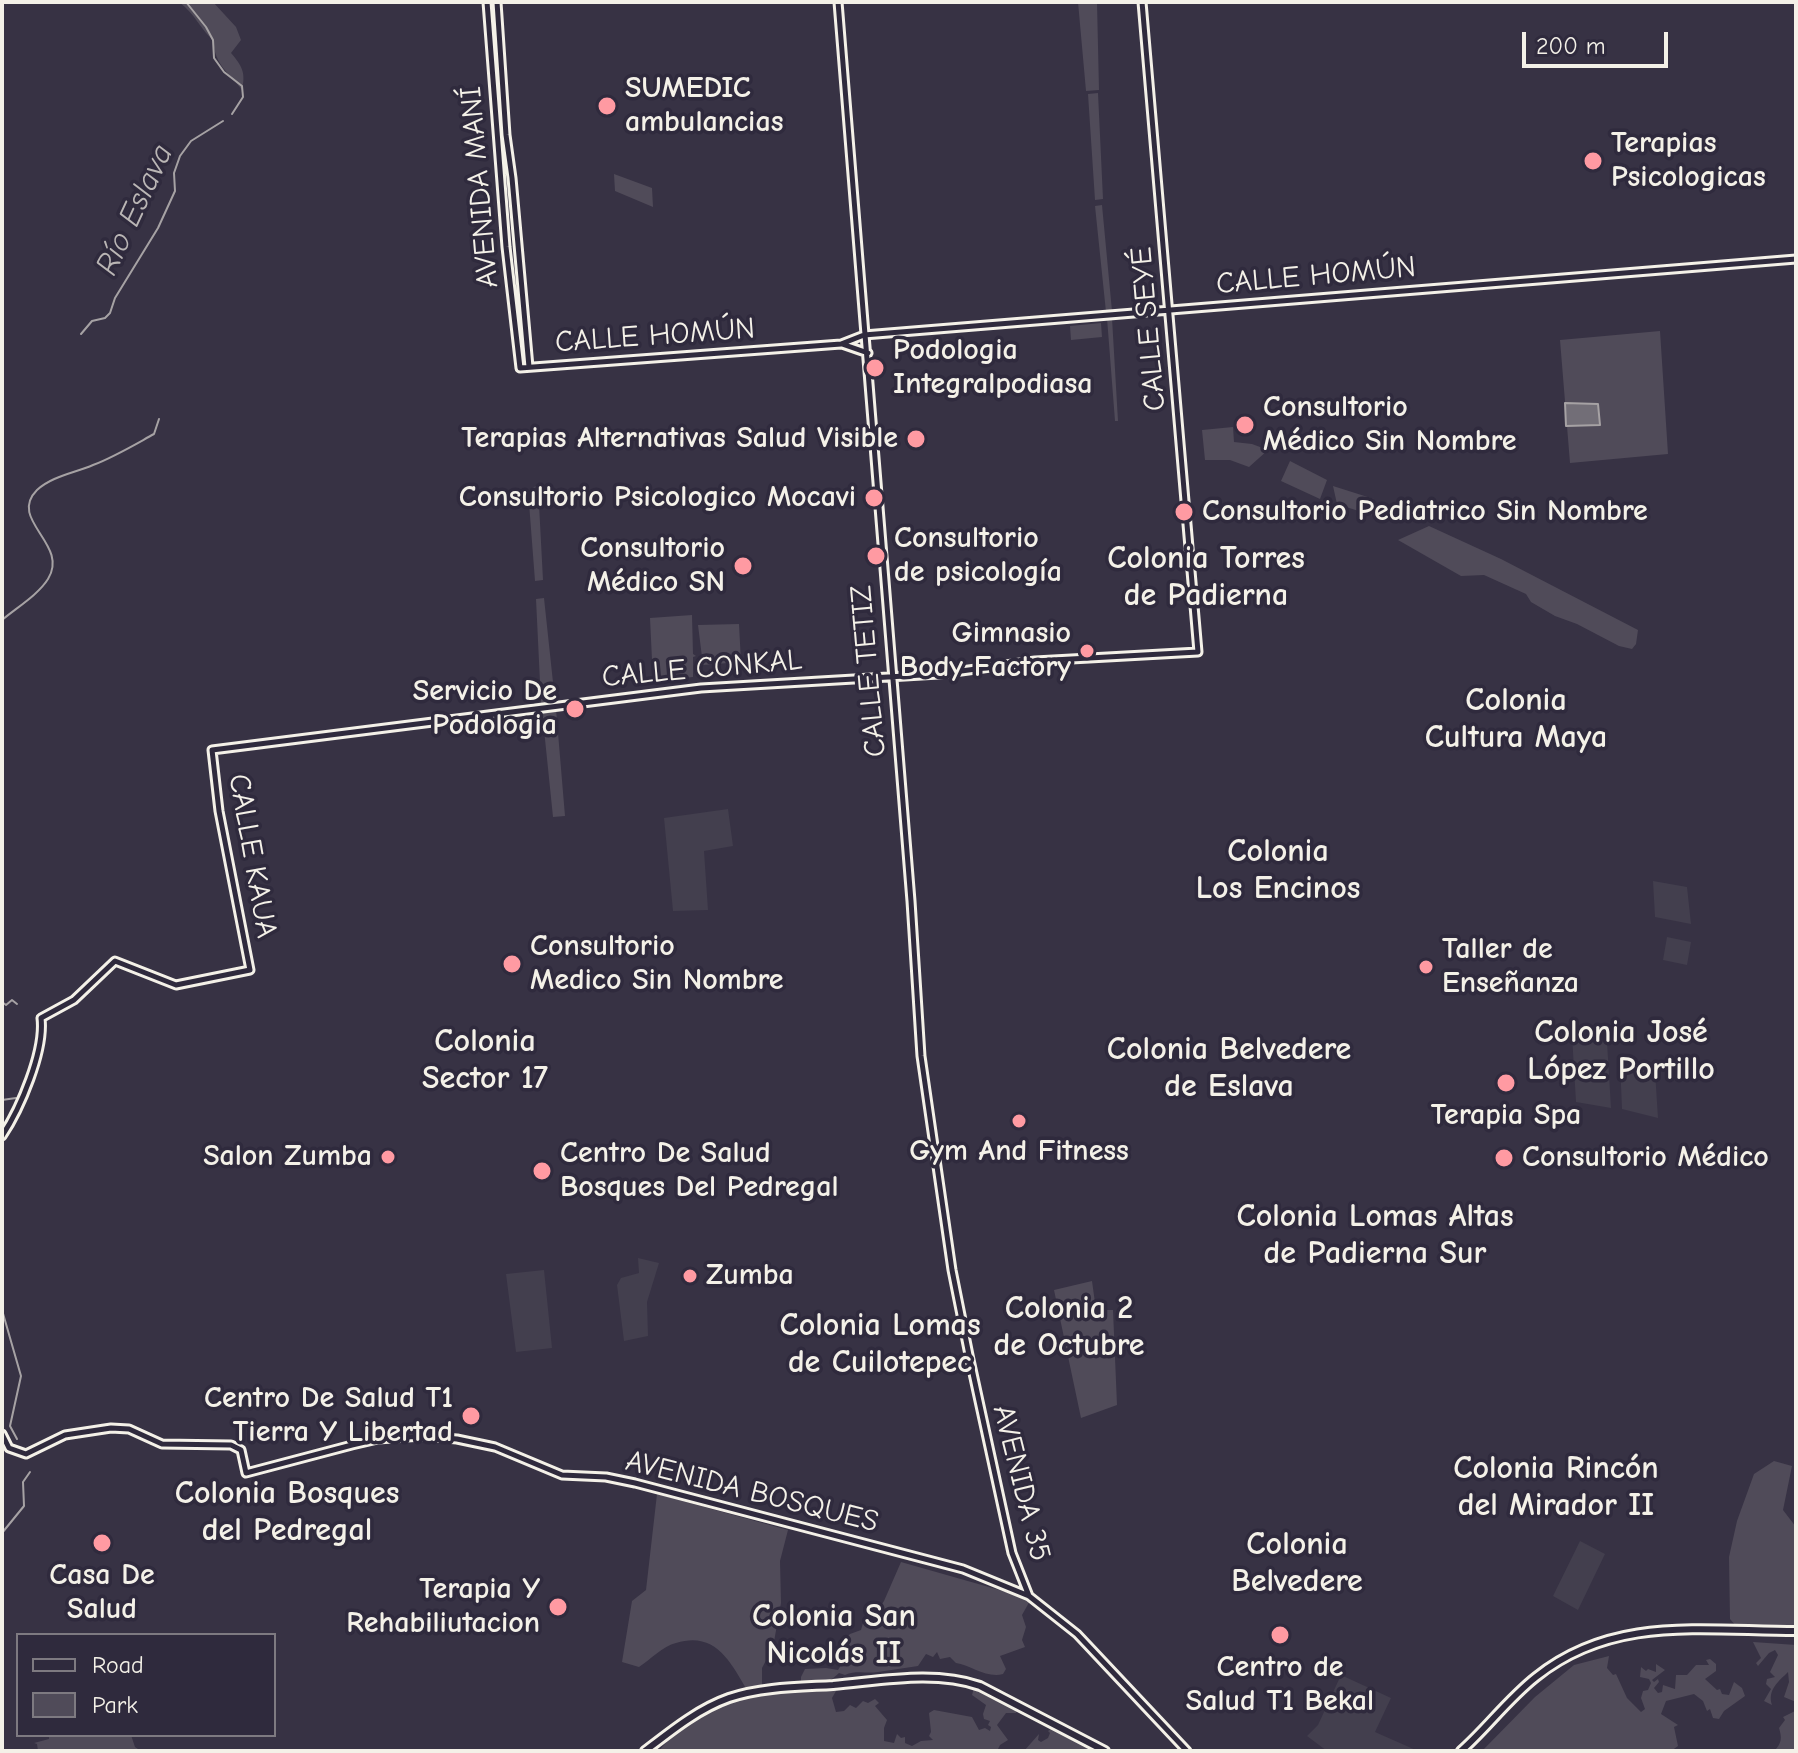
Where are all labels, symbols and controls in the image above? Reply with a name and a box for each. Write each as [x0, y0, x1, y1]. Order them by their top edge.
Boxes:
scale bar [1526, 16, 1672, 66]
text: 200 m [1536, 32, 1606, 60]
place label: SUMEDIC ambulancias [625, 71, 783, 142]
street label: AVENIDA MANÍ [453, 85, 507, 289]
marker: SUMEDIC ambulancias [596, 95, 618, 117]
place label: Terapias Psicologicas [1611, 126, 1766, 196]
water label: Río Eslava [88, 139, 182, 281]
marker: Terapias Psicologicas [1582, 150, 1604, 172]
street label: CALLE SEYÉ [1124, 245, 1174, 413]
street label: CALLE HOMÚN [1215, 249, 1417, 303]
street label: CALLE HOMÚN [554, 311, 756, 361]
place label: Podologia Integralpodiasa [893, 333, 1093, 404]
marker: Podologia Integralpodiasa [864, 357, 886, 379]
place label: Consultorio Médico Sin Nombre [1263, 390, 1516, 460]
marker: Consultorio Médico Sin Nombre [1234, 414, 1256, 436]
place label: Terapias Alternativas Salud Visible [461, 421, 898, 457]
marker: Terapias Alternativas Salud Visible [905, 428, 927, 450]
place label: Consultorio Psicologico Mocavi [459, 480, 856, 516]
marker: Consultorio Psicologico Mocavi [863, 487, 885, 509]
place label: Consultorio Pediatrico Sin Nombre [1202, 494, 1648, 530]
marker: Consultorio Pediatrico Sin Nombre [1173, 501, 1195, 523]
place label: Consultorio de psicología [894, 521, 1062, 592]
place label: Consultorio Médico SN [580, 531, 725, 602]
district label: Colonia Torres de Padierna [1107, 540, 1305, 615]
marker: Consultorio de psicología [865, 545, 887, 567]
marker: Consultorio Médico SN [732, 555, 754, 577]
street label: CALLE TETIZ [844, 583, 894, 759]
place label: Gimnasio Body Factory [900, 616, 1071, 686]
street label: CALLE CONKAL [600, 642, 804, 696]
marker: Gimnasio Body Factory [1078, 642, 1096, 660]
place label: Servicio De Podologia [413, 674, 557, 744]
district label: Colonia Cultura Maya [1425, 682, 1607, 757]
marker: Servicio De Podologia [564, 698, 586, 720]
street label: CALLE KAUA [220, 771, 284, 941]
district label: Colonia Los Encinos [1196, 833, 1360, 908]
place label: Consultorio Medico Sin Nombre [530, 929, 783, 1000]
place label: Taller de Enseñanza [1442, 932, 1579, 1002]
marker: Consultorio Medico Sin Nombre [501, 953, 523, 975]
marker: Taller de Enseñanza [1417, 958, 1435, 976]
district label: Colonia José López Portillo [1527, 1014, 1715, 1089]
district label: Colonia Sector 17 [422, 1023, 548, 1098]
district label: Colonia Belvedere de Eslava [1107, 1031, 1351, 1106]
marker: Terapia Spa [1495, 1072, 1517, 1094]
place label: Terapia Spa [1431, 1098, 1581, 1134]
marker: Gym And Fitness [1010, 1112, 1028, 1130]
place label: Gym And Fitness [909, 1134, 1129, 1170]
place label: Centro De Salud Bosques Del Pedregal [560, 1136, 838, 1206]
place label: Salon Zumba [203, 1139, 372, 1175]
place label: Consultorio Médico [1522, 1140, 1769, 1176]
marker: Consultorio Médico [1493, 1147, 1515, 1169]
marker: Salon Zumba [379, 1148, 397, 1166]
marker: Centro De Salud Bosques Del Pedregal [531, 1160, 553, 1182]
district label: Colonia Lomas Altas de Padierna Sur [1236, 1198, 1514, 1273]
place label: Zumba [706, 1258, 794, 1294]
marker: Zumba [681, 1267, 699, 1285]
district label: Colonia 2 de Octubre [994, 1290, 1144, 1365]
district label: Colonia Lomas de Cuilotepec [780, 1307, 980, 1382]
place label: Centro De Salud T1 Tierra Y Libertad [204, 1381, 453, 1452]
street label: AVENIDA 35 [984, 1401, 1058, 1565]
marker: Centro De Salud T1 Tierra Y Libertad [460, 1405, 482, 1427]
street label: AVENIDA BOSQUES [622, 1443, 882, 1541]
district label: Colonia Rincón del Mirador II [1453, 1450, 1659, 1525]
district label: Colonia Bosques del Pedregal [175, 1475, 399, 1550]
district label: Colonia Belvedere [1231, 1526, 1363, 1601]
marker: Casa De Salud [91, 1532, 113, 1554]
place label: Casa De Salud [49, 1558, 155, 1628]
place label: Terapia Y Rehabiliutacion [346, 1572, 540, 1642]
marker: Terapia Y Rehabiliutacion [547, 1596, 569, 1618]
district label: Colonia San Nicolás II [752, 1598, 916, 1673]
marker: Centro de Salud T1 Bekal [1269, 1624, 1291, 1646]
legend [16, 1633, 276, 1737]
place label: Centro de Salud T1 Bekal [1186, 1650, 1374, 1720]
text: Road [92, 1651, 144, 1679]
text: Park [92, 1691, 138, 1719]

